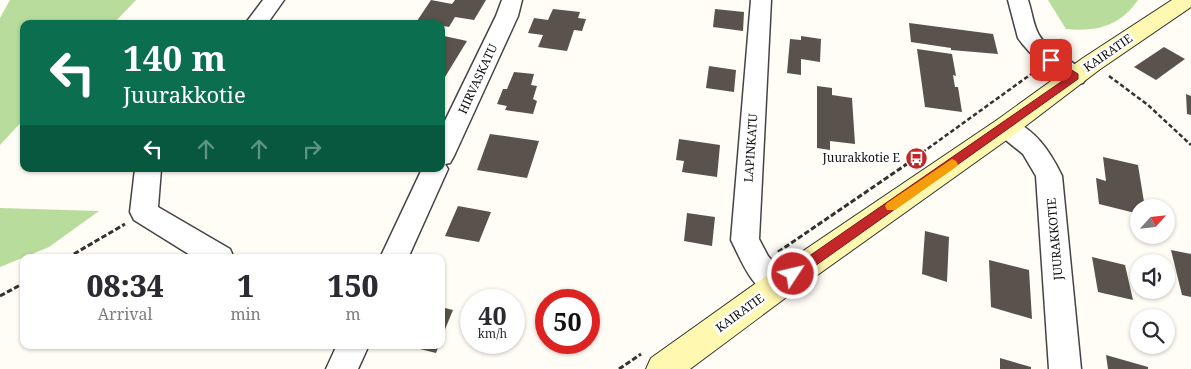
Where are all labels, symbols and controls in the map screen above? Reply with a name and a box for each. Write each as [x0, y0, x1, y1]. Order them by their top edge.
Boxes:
street label: KAIRATIE [1080, 30, 1136, 76]
text: 140 m [123, 34, 226, 81]
pin [1030, 39, 1072, 81]
icon: left [40, 40, 105, 105]
street label: HIRVASKATU [454, 41, 501, 117]
icon: arrive [1037, 46, 1065, 74]
text: Juurakkotie [123, 79, 246, 109]
street label: LAPINKATU [740, 113, 761, 183]
icon: left [139, 135, 167, 163]
icon: ahead [192, 135, 220, 163]
icon: ahead [245, 135, 273, 163]
icon: right [298, 135, 326, 163]
bus stop icon: Juurakkotie E [904, 146, 928, 170]
place label: Juurakkotie E [822, 149, 900, 166]
street label: JUURAKKOTIE [1042, 197, 1067, 282]
north arrow [1130, 199, 1175, 244]
map controls [1130, 199, 1175, 354]
position arrow [766, 247, 818, 299]
button: sound [1130, 254, 1175, 299]
text: 08:34 [87, 265, 164, 306]
text: 1 [237, 265, 254, 306]
text: 150 [327, 265, 378, 306]
speed limit sign: 50 [535, 289, 600, 354]
street label: KAIRATIE [712, 289, 767, 336]
text: 40 [478, 298, 507, 332]
text: Arrival [98, 303, 153, 325]
text: min [230, 303, 261, 325]
text: m [345, 303, 361, 325]
button: search [1130, 309, 1175, 354]
text: km/h [478, 325, 507, 342]

